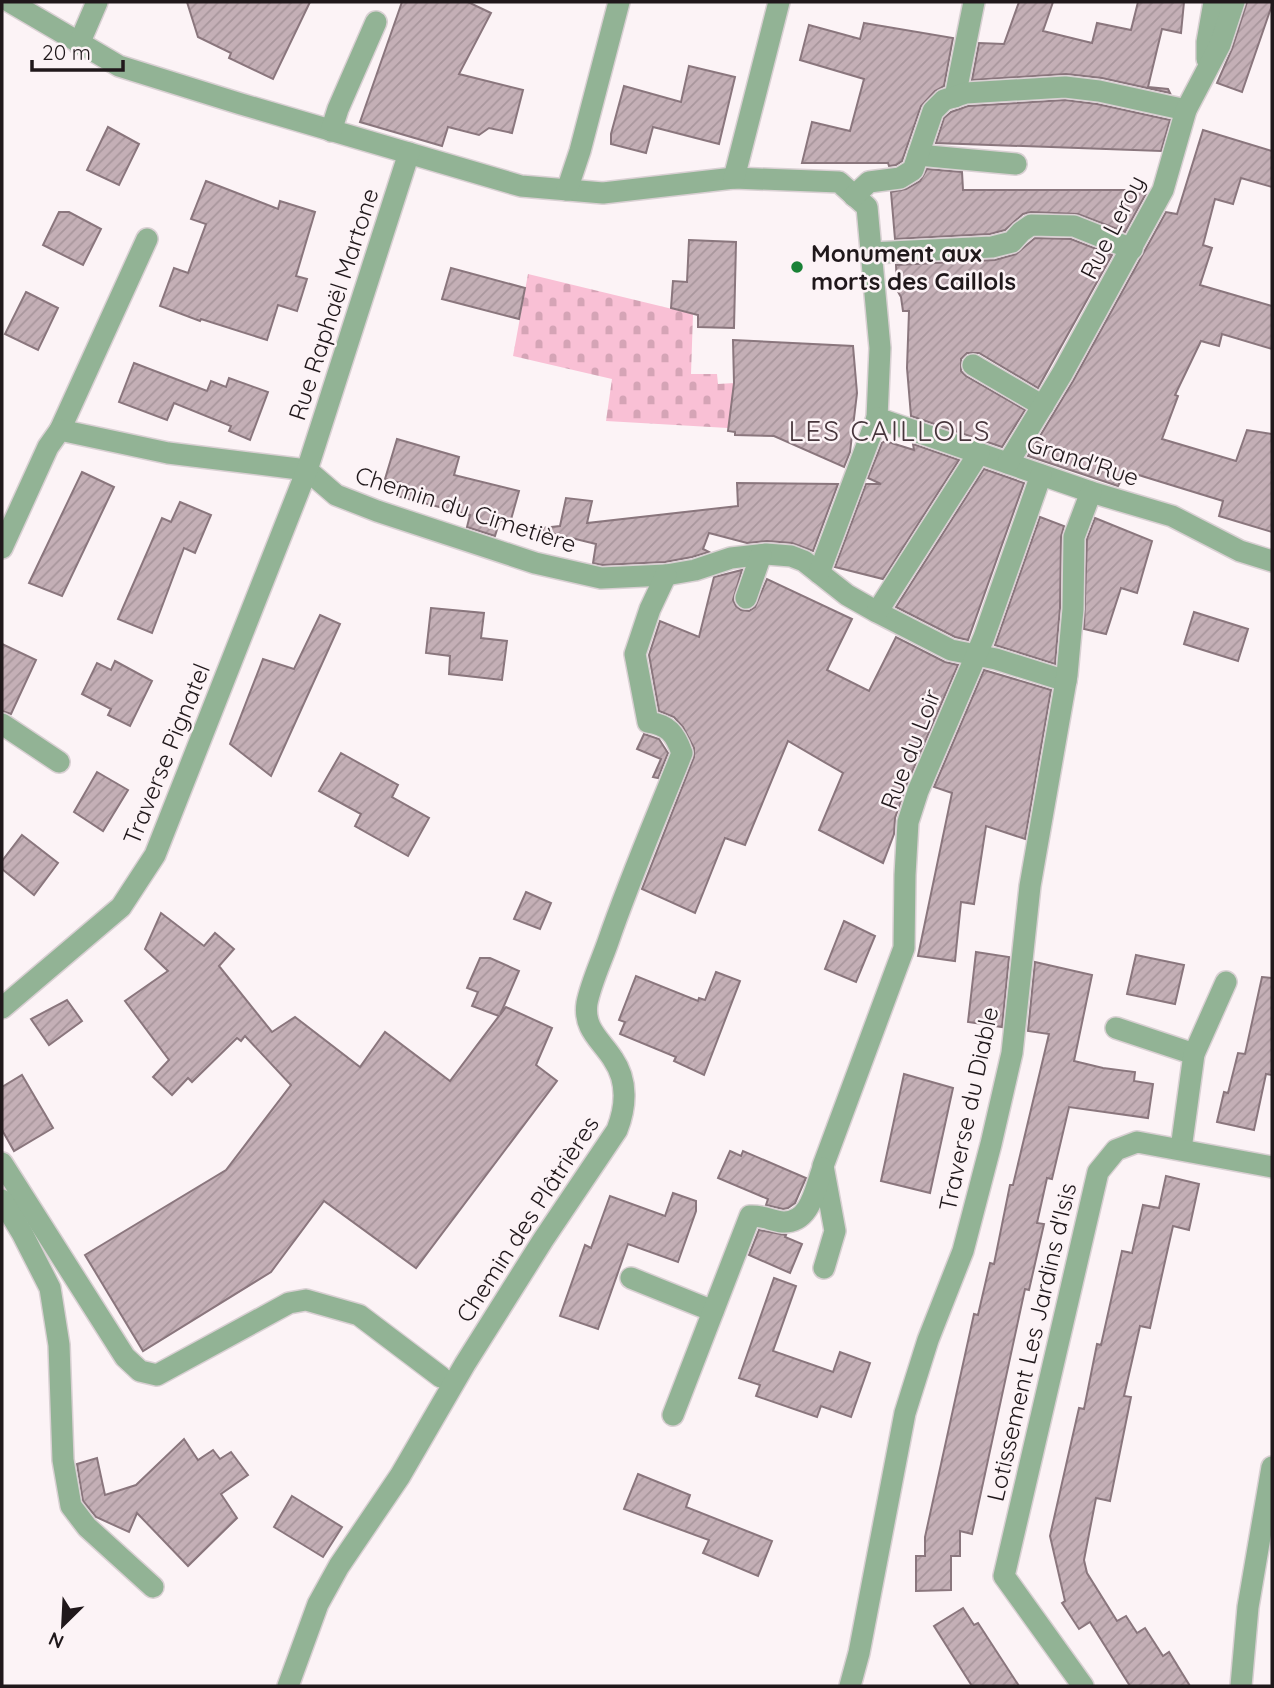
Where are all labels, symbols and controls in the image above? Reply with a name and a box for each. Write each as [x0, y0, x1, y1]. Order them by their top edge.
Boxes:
scale bar [32, 28, 122, 72]
text: 20 m [42, 39, 91, 65]
street label: Rue Leroy [1073, 170, 1151, 284]
street label: Rue Raphaël Martone [281, 184, 385, 424]
place label: Monument aux morts des Caillols [811, 238, 1016, 296]
marker: Monument aux morts des Caillols [789, 259, 805, 275]
district label: LES CAILLOLS [788, 413, 992, 448]
street label: Grand'Rue [1023, 428, 1143, 492]
street label: Chemin du Cimetière [352, 459, 580, 559]
street label: Traverse Pignatel [116, 659, 216, 849]
street label: Rue du Loir [873, 685, 947, 813]
street label: Traverse du Diable [932, 1004, 1004, 1214]
street label: Chemin des Plâtrières [449, 1110, 605, 1328]
street label: Lotissement Les Jardins d'Isis [980, 1180, 1082, 1504]
north arrow [28, 1590, 98, 1660]
text: N [45, 1627, 67, 1654]

